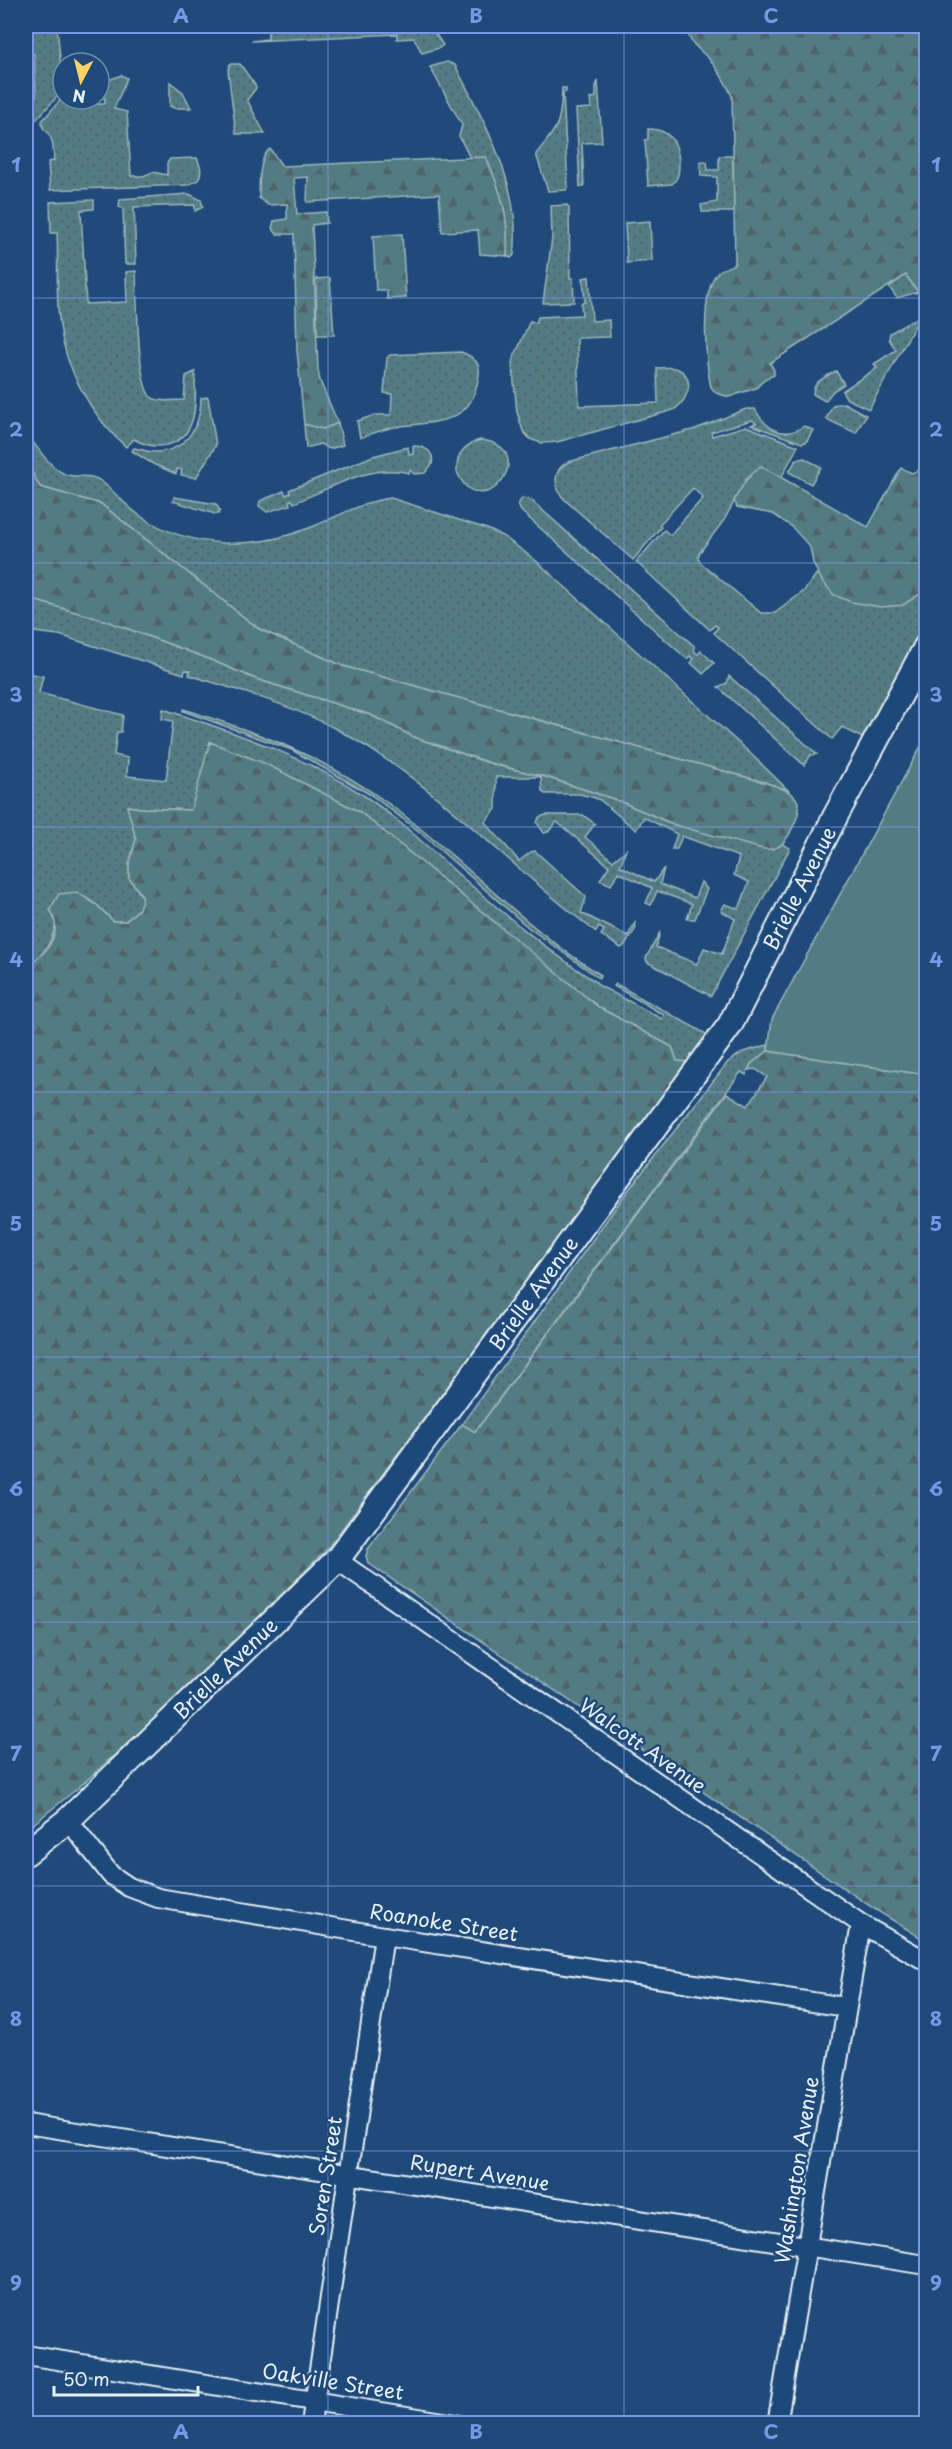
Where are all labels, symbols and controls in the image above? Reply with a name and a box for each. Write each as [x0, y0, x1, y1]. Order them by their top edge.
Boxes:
text: A [173, 0, 189, 30]
text: B [469, 0, 483, 30]
text: C [763, 0, 779, 30]
north arrow [51, 51, 111, 111]
text: N [71, 84, 87, 110]
text: 1 [11, 149, 21, 179]
text: 1 [931, 149, 941, 179]
text: 2 [9, 414, 23, 444]
text: 2 [929, 414, 943, 444]
text: 3 [9, 679, 23, 709]
text: 3 [929, 679, 943, 709]
street label: Brielle Avenue [755, 821, 843, 955]
text: 4 [9, 944, 23, 974]
text: 4 [929, 944, 943, 974]
text: 5 [10, 1208, 22, 1238]
text: 5 [930, 1208, 942, 1238]
street label: Brielle Avenue [481, 1230, 585, 1356]
text: 6 [9, 1473, 23, 1503]
text: 6 [929, 1473, 943, 1503]
street label: Brielle Avenue [166, 1610, 284, 1726]
street label: Walcott Avenue [573, 1690, 713, 1800]
text: 7 [10, 1738, 22, 1768]
text: 7 [930, 1738, 942, 1768]
street label: Roanoke Street [368, 1895, 520, 1949]
text: 8 [10, 2003, 22, 2033]
text: 8 [930, 2003, 942, 2033]
street label: Washington Avenue [766, 2074, 826, 2266]
street label: Soren Street [301, 2114, 349, 2238]
street label: Rupert Avenue [408, 2146, 552, 2198]
text: 9 [10, 2267, 22, 2297]
text: 9 [930, 2267, 942, 2297]
street label: Oakville Street [260, 2355, 406, 2407]
scale bar [54, 2359, 198, 2397]
text: 50 m [63, 2365, 110, 2392]
text: A [173, 2416, 189, 2446]
text: B [469, 2416, 483, 2446]
text: C [763, 2416, 779, 2446]

